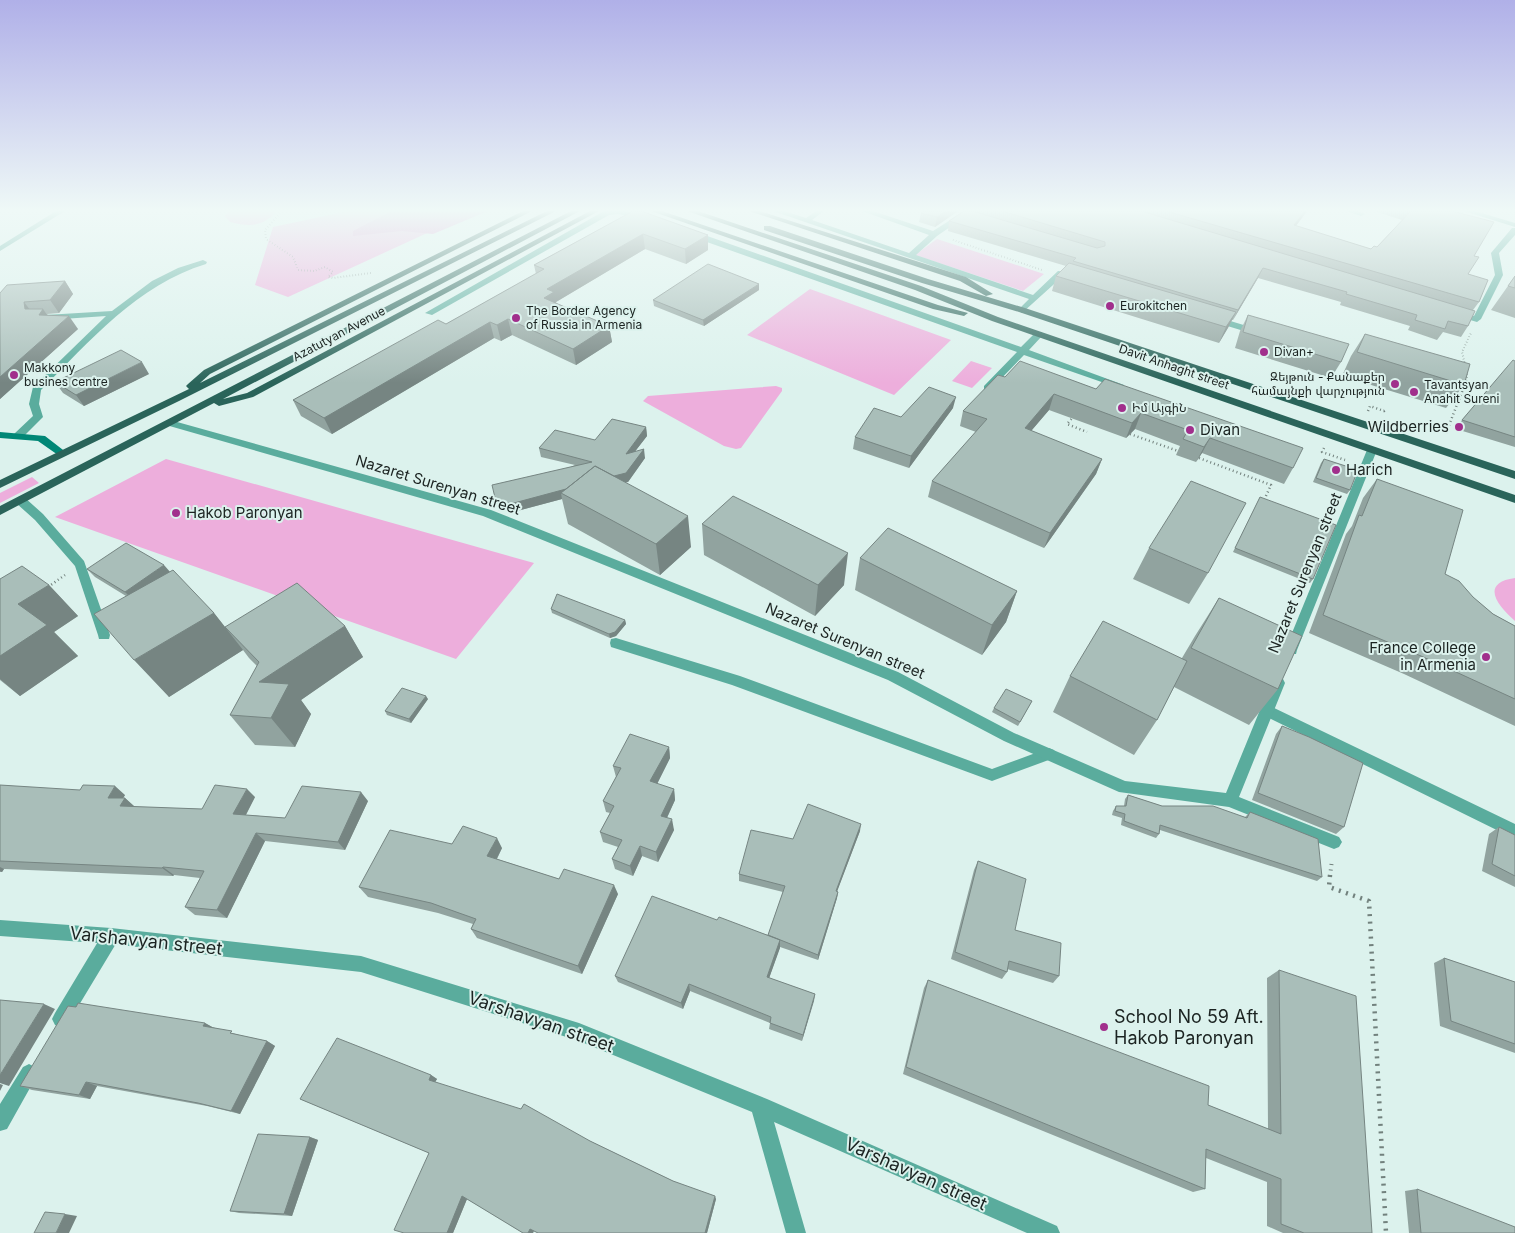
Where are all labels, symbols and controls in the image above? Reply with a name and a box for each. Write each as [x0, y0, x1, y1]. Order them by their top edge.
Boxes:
place label: Eurokitchen [1120, 298, 1187, 313]
marker: Eurokitchen [1104, 300, 1116, 312]
street label: Azatutyan Avenue [290, 303, 388, 364]
place label: The Border Agency of Russia in Armenia [526, 303, 642, 332]
marker: The Border Agency of Russia in Armenia [510, 312, 522, 324]
street label: Davit Anhaght street [1117, 341, 1231, 392]
place label: Divan+ [1274, 344, 1314, 359]
marker: Divan+ [1258, 346, 1270, 358]
place label: Makkony busines centre [24, 360, 108, 389]
marker: Makkony busines centre [8, 369, 20, 381]
place label: Զեյթուն - Քանաքեր համայնքի վարչություն [1251, 369, 1385, 398]
place label: Tavantsyan Anahit Sureni [1424, 377, 1500, 406]
marker: Զեյթուն - Քանաքեր համայնքի վարչություն [1389, 378, 1401, 390]
marker: Tavantsyan Anahit Sureni [1408, 386, 1420, 398]
place label: Իմ ԱյգիՆ [1132, 400, 1187, 415]
marker: Իմ ԱյգիՆ [1116, 402, 1128, 414]
place label: Wildberries [1368, 417, 1449, 436]
place label: Divan [1200, 420, 1240, 439]
marker: Wildberries [1453, 421, 1465, 433]
marker: Divan [1184, 424, 1196, 436]
street label: Nazaret Surenyan street [353, 450, 523, 519]
place label: Harich [1346, 460, 1393, 479]
marker: Harich [1330, 464, 1342, 476]
street label: Nazaret Surenyan street [1264, 490, 1345, 656]
place label: Hakob Paronyan [186, 503, 303, 522]
marker: Hakob Paronyan [170, 507, 182, 519]
street label: Nazaret Surenyan street [763, 598, 928, 683]
place label: France College in Armenia [1369, 638, 1476, 674]
marker: France College in Armenia [1480, 651, 1492, 663]
street label: Varshavyan street [69, 922, 223, 959]
street label: Varshavyan street [465, 987, 617, 1056]
place label: School No 59 Aft. Hakob Paronyan [1114, 1006, 1264, 1048]
marker: School No 59 Aft. Hakob Paronyan [1098, 1021, 1110, 1033]
street label: Varshavyan street [842, 1133, 990, 1214]

